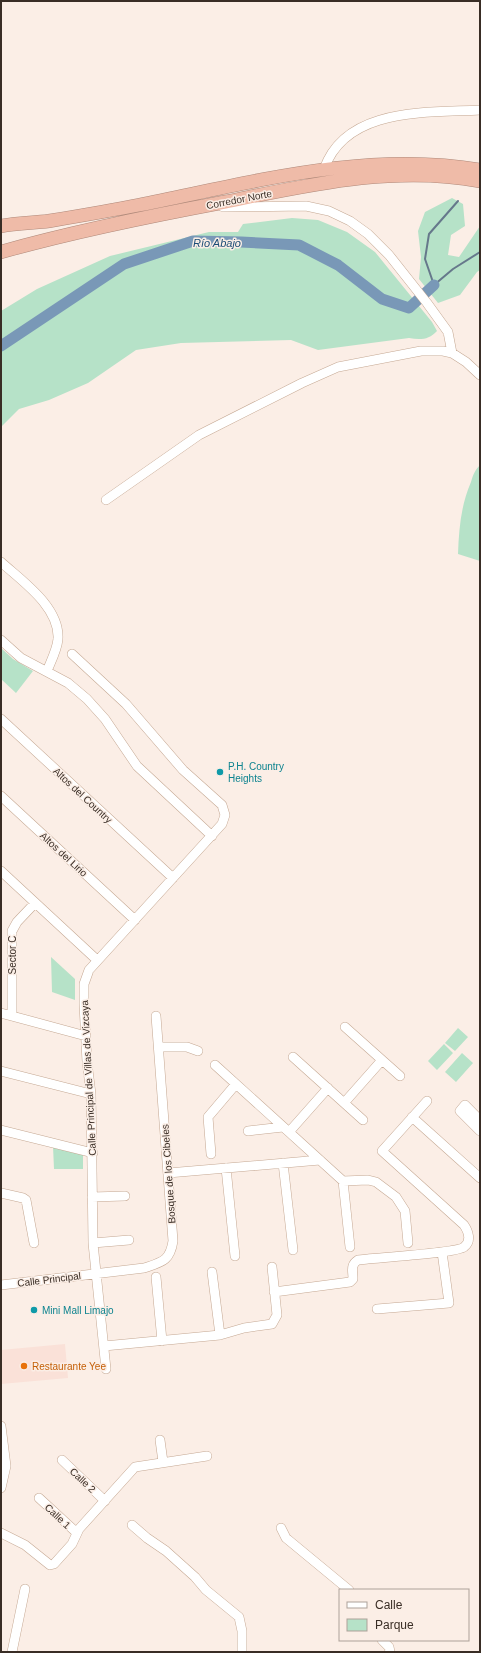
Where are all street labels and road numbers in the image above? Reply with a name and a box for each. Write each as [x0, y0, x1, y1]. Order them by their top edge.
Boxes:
street label: Corredor Norte [205, 188, 273, 211]
street label: Altos del Country [51, 765, 114, 825]
street label: Altos del Lirio [38, 830, 90, 879]
street label: Sector C [7, 936, 18, 974]
street label: Calle Principal de Villas de Vizcaya [79, 999, 98, 1156]
street label: Bosque de los Cibeles [160, 1124, 177, 1224]
street label: Calle Principal [17, 1270, 81, 1289]
street label: Calle 2 [68, 1466, 98, 1495]
street label: Calle 1 [43, 1502, 73, 1531]

